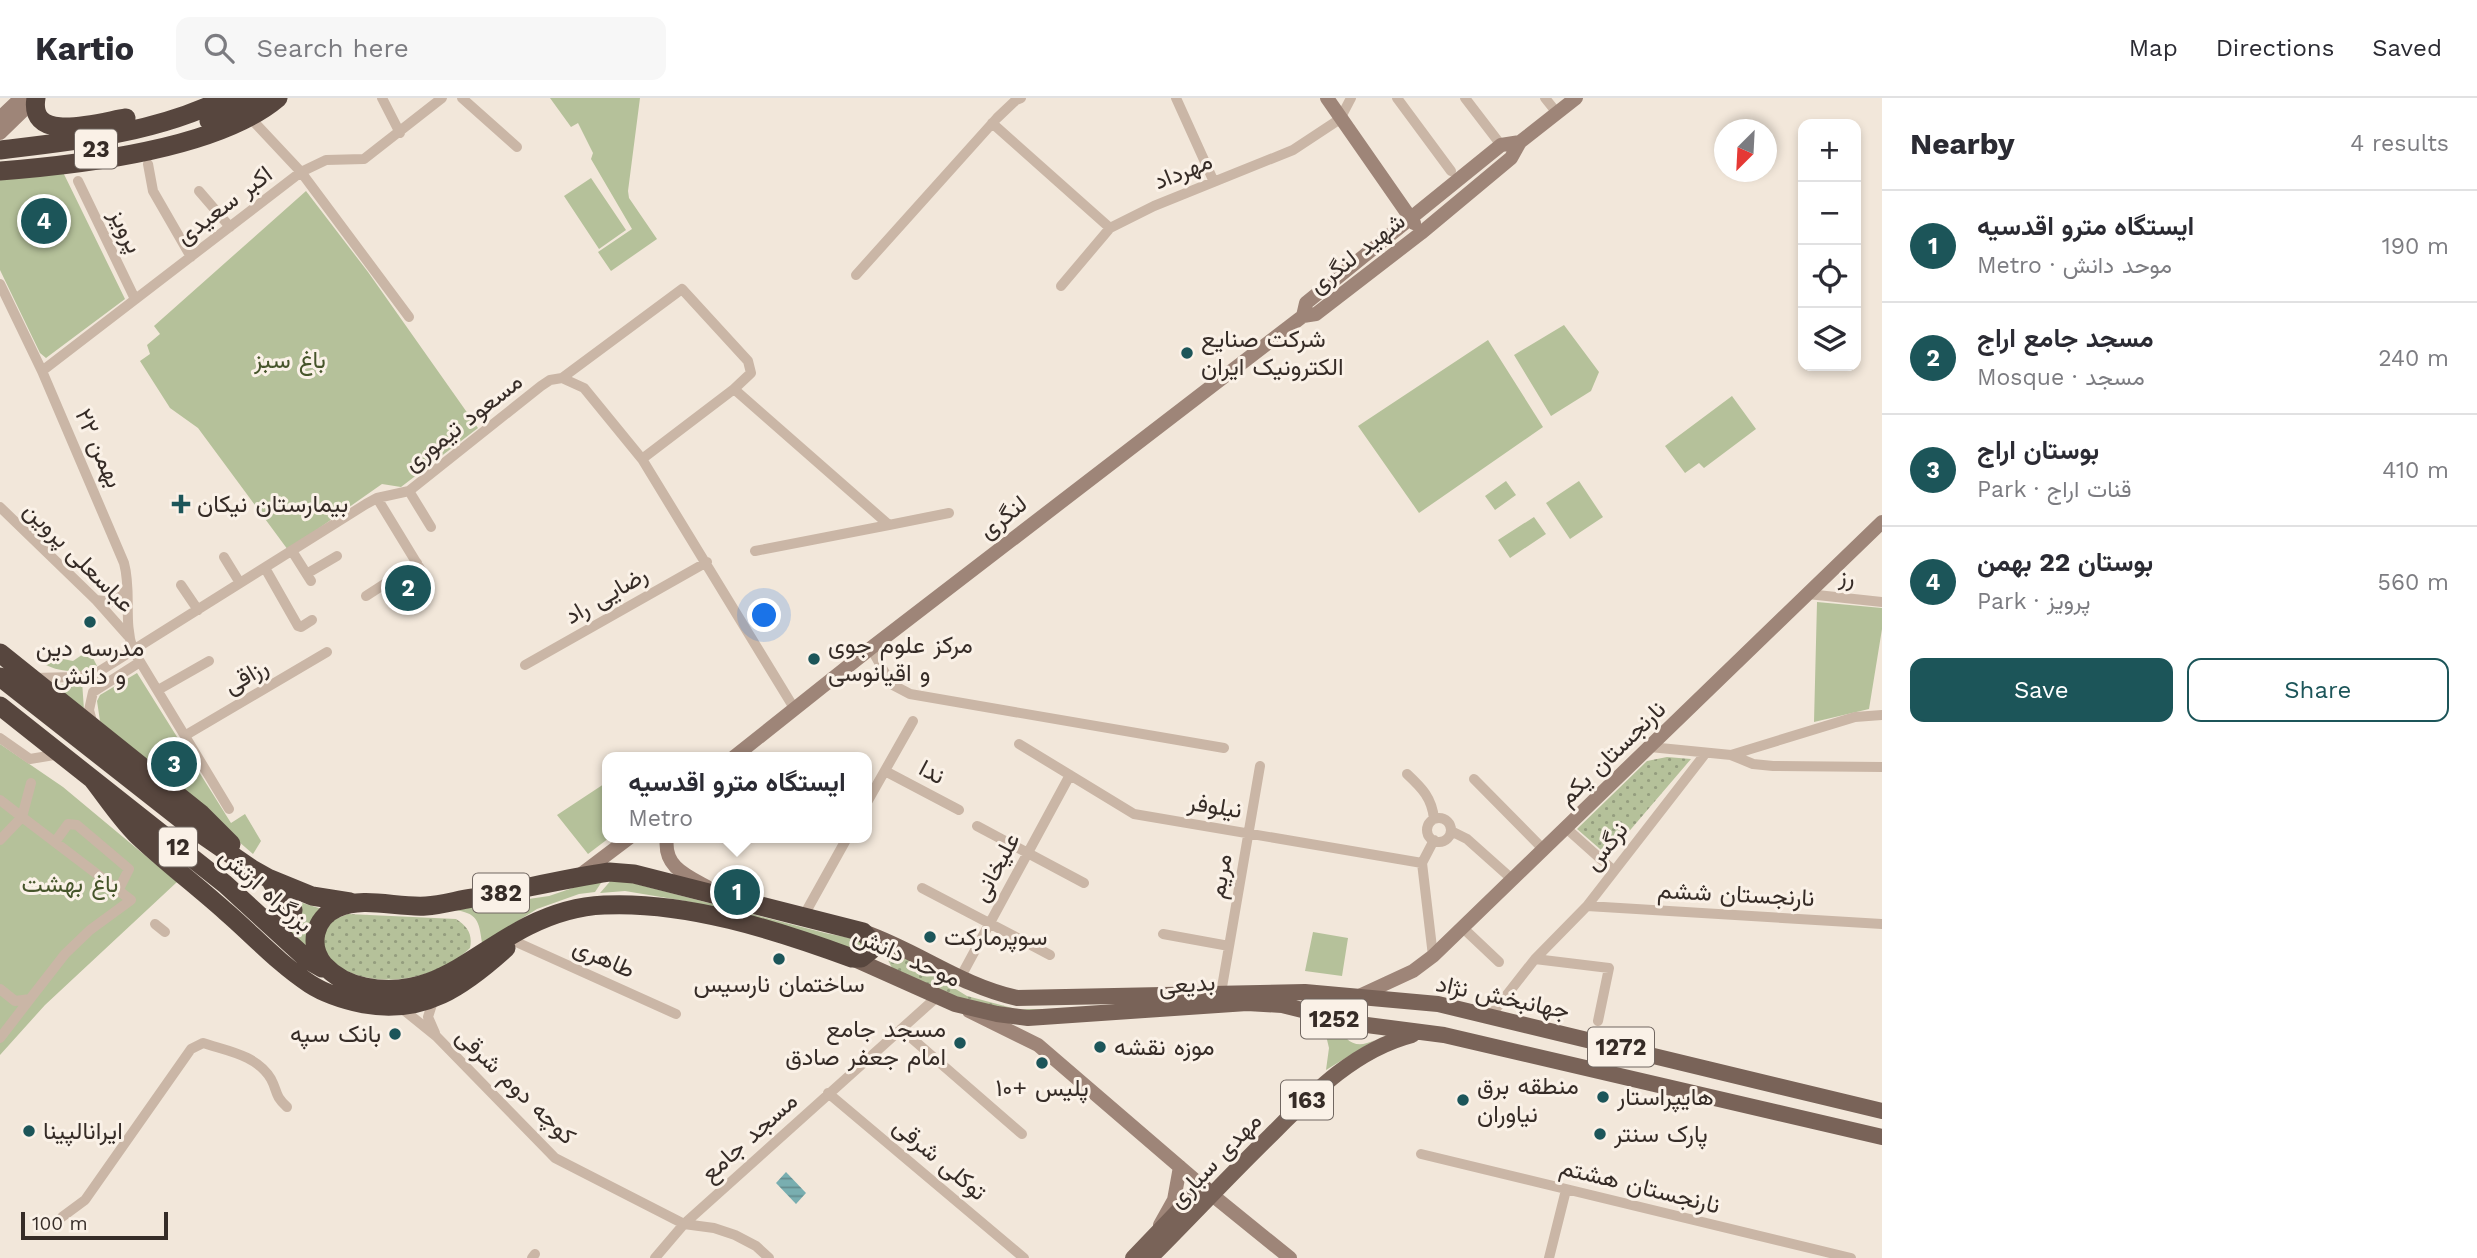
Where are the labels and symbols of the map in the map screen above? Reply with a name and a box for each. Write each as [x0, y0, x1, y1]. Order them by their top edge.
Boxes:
north arrow [1714, 119, 1777, 182]
road number: 23 [75, 130, 117, 168]
street label: مهرداد [1150, 147, 1217, 196]
street label: اکبر سعیدی [170, 160, 278, 251]
pin: 4 [21, 195, 67, 247]
street label: پرویز [101, 204, 149, 258]
street label: شهید لنگری [1303, 207, 1411, 300]
place label: شرکت صنایع الکترونیک ایران [1201, 325, 1344, 382]
marker: شرکت صنایع الکترونیک ایران [1179, 345, 1195, 361]
park label: باغ سبز [253, 346, 326, 376]
street label: مسعود تیموری [398, 367, 528, 478]
street label: ۲۲ بهمن [68, 404, 129, 492]
place label: بیمارستان نیکان [197, 490, 348, 519]
street label: لنگری [973, 490, 1033, 545]
marker: بیمارستان نیکان [171, 494, 191, 514]
street label: عباسعلی پروین [17, 496, 140, 619]
street label: رضایی راد [560, 560, 653, 631]
pin: 2 [385, 562, 431, 614]
street label: رز [1836, 562, 1856, 593]
your location [747, 598, 781, 632]
marker: مدرسه دین و دانش [82, 614, 98, 630]
place label: مرکز علوم جوی و اقیانوسی [828, 631, 973, 688]
place label: مدرسه دین و دانش [36, 634, 144, 691]
marker: مرکز علوم جوی و اقیانوسی [806, 651, 822, 667]
street label: رزاقی [219, 652, 274, 701]
street label: نارنجستان یکم [1553, 695, 1673, 812]
pin: 3 [151, 738, 197, 790]
street label: ندا [914, 754, 950, 790]
street label: نیلوفر [1185, 788, 1244, 825]
street label: نرگس [1578, 816, 1635, 877]
road number: 12 [159, 828, 197, 866]
street label: علیخانی [966, 828, 1026, 906]
street label: بزرگراه ارتش [213, 842, 318, 939]
street label: مریم [1202, 852, 1240, 901]
pin: 1 [714, 866, 760, 918]
park label: باغ بهشت [22, 870, 118, 900]
road number: 382 [473, 874, 529, 912]
street label: نارنجستان ششم [1657, 876, 1815, 914]
street label: موحد دانش [849, 921, 965, 994]
place label: سوپرمارکت [944, 923, 1047, 953]
marker: سوپرمارکت [922, 929, 938, 945]
street label: طاهری [568, 932, 639, 985]
marker: ساختمان نارسیس [771, 951, 787, 967]
street label: بدیعی [1158, 968, 1216, 1000]
street label: جهانبخش نژاد [1433, 969, 1572, 1026]
place label: ساختمان نارسیس [693, 970, 865, 999]
road number: 1252 [1301, 1000, 1367, 1038]
place label: مسجد جامع امام جعفر صادق [785, 1015, 946, 1073]
place label: بانک سپه [290, 1020, 381, 1050]
street label: کوچه دوم شرقی [449, 1022, 582, 1152]
marker: بانک سپه [387, 1026, 403, 1042]
road number: 1272 [1588, 1028, 1654, 1066]
place label: موزه نقشه [1114, 1033, 1215, 1062]
marker: مسجد جامع امام جعفر صادق [952, 1035, 968, 1051]
marker: موزه نقشه [1092, 1039, 1108, 1055]
marker: پلیس +۱۰ [1034, 1055, 1050, 1071]
place label: منطقه برق نیاوران [1477, 1072, 1579, 1129]
place label: پلیس +۱۰ [995, 1074, 1089, 1104]
road number: 163 [1281, 1080, 1333, 1119]
place label: هایپراستار [1616, 1083, 1714, 1113]
street label: مسجد جامع [695, 1086, 805, 1190]
marker: هایپراستار [1595, 1089, 1611, 1105]
marker: منطقه برق نیاوران [1455, 1092, 1471, 1108]
street label: مهدی سباری [1163, 1107, 1268, 1214]
street label: توکلی شرقی [887, 1112, 992, 1207]
place label: ایرانالپینا [43, 1117, 123, 1147]
place label: پارک سنتر [1613, 1120, 1708, 1150]
marker: ایرانالپینا [21, 1123, 37, 1139]
marker: پارک سنتر [1592, 1126, 1608, 1142]
street label: نارنجستان هشتم [1557, 1153, 1723, 1221]
scale bar [21, 1209, 168, 1241]

